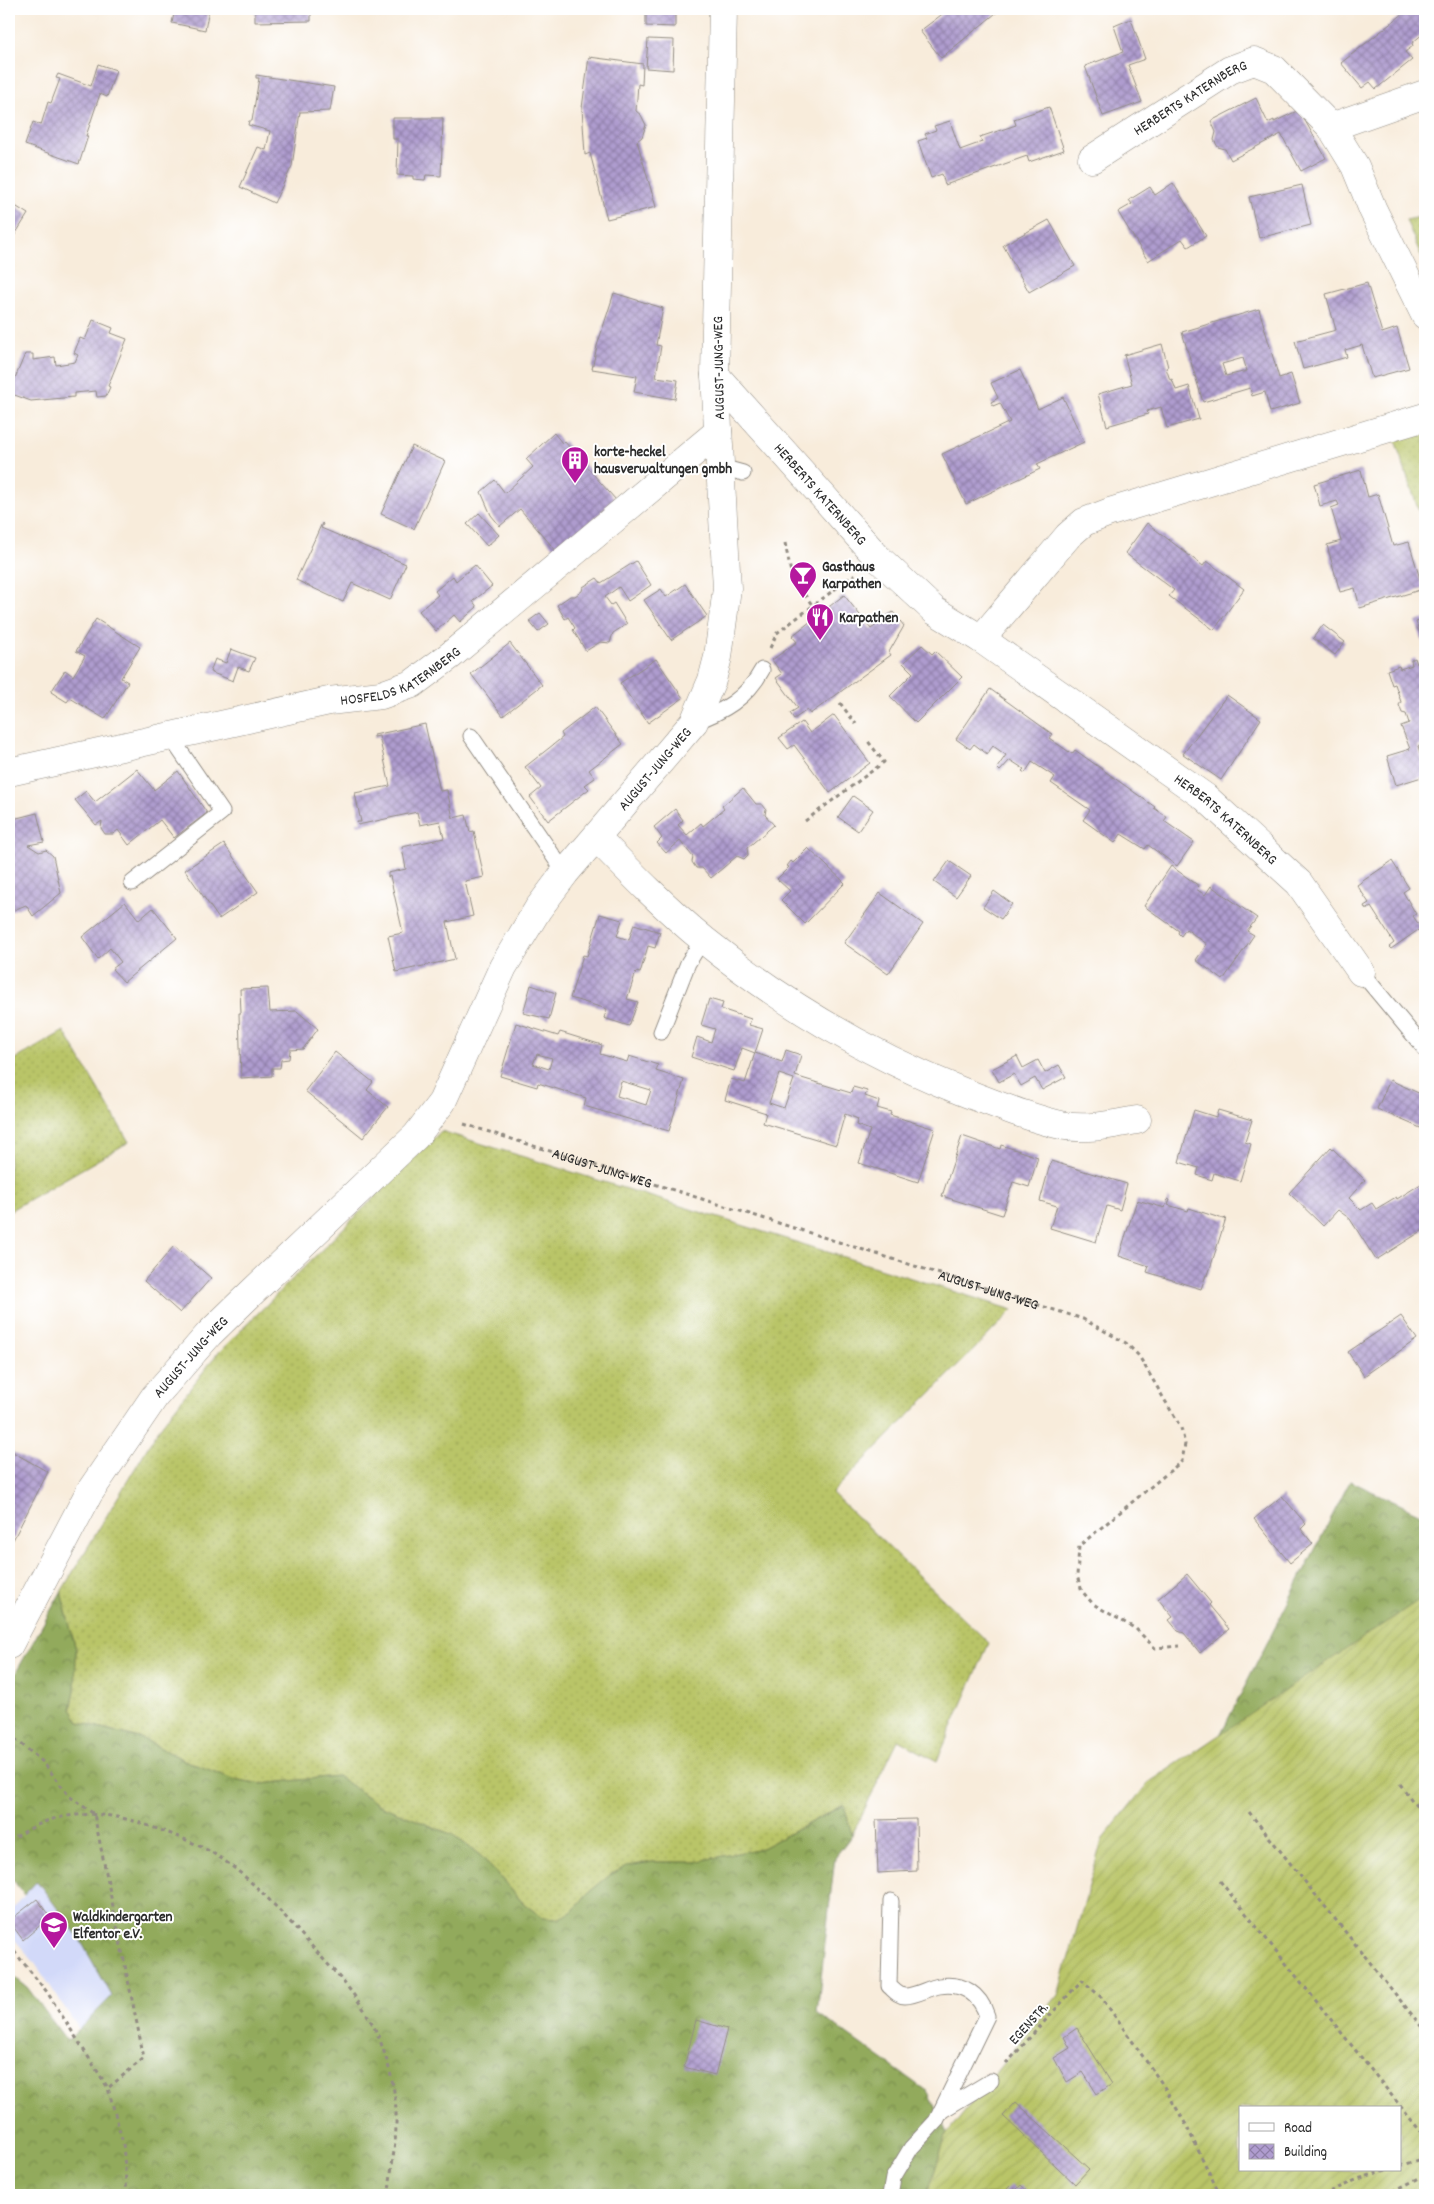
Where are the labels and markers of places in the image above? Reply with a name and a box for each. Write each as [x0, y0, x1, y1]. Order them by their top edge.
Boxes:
place label: korte-heckel hausverwaltungen gmbh [594, 442, 732, 481]
building icon: korte-heckel hausverwaltungen gmbh [560, 445, 590, 484]
place label: Gasthaus Karpathen [822, 557, 881, 596]
bar icon: Gasthaus Karpathen [788, 560, 818, 599]
restaurant icon: Karpathen [805, 602, 835, 641]
place label: Karpathen [839, 608, 898, 630]
place label: Waldkindergarten Elfentor e.V. [73, 1907, 173, 1946]
school or university icon: Waldkindergarten Elfentor e.V. [39, 1910, 69, 1949]

